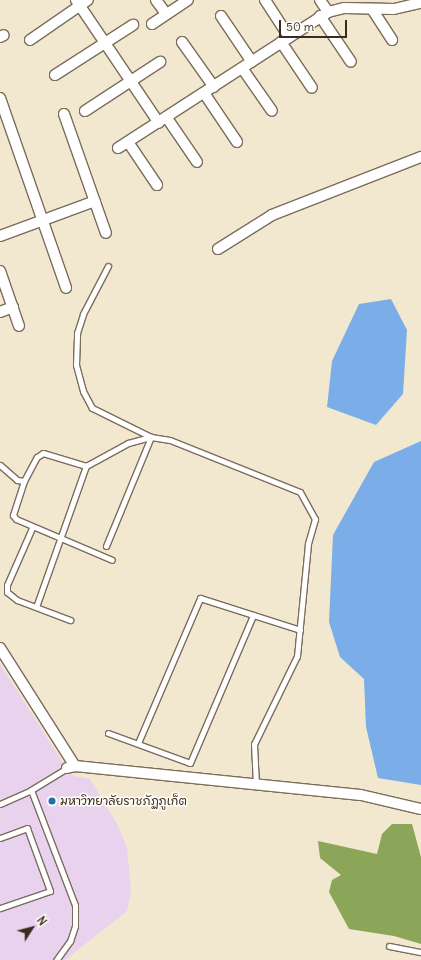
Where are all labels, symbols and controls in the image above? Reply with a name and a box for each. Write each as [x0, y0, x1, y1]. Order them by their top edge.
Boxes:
scale bar [281, 12, 349, 38]
text: 50 m [286, 19, 314, 34]
place label: มหาวิทยาลัยราชภัฏภูเก็ต [60, 794, 187, 808]
marker: มหาวิทยาลัยราชภัฏภูเก็ต [47, 796, 57, 806]
north arrow [12, 908, 52, 948]
text: N [34, 914, 50, 928]

